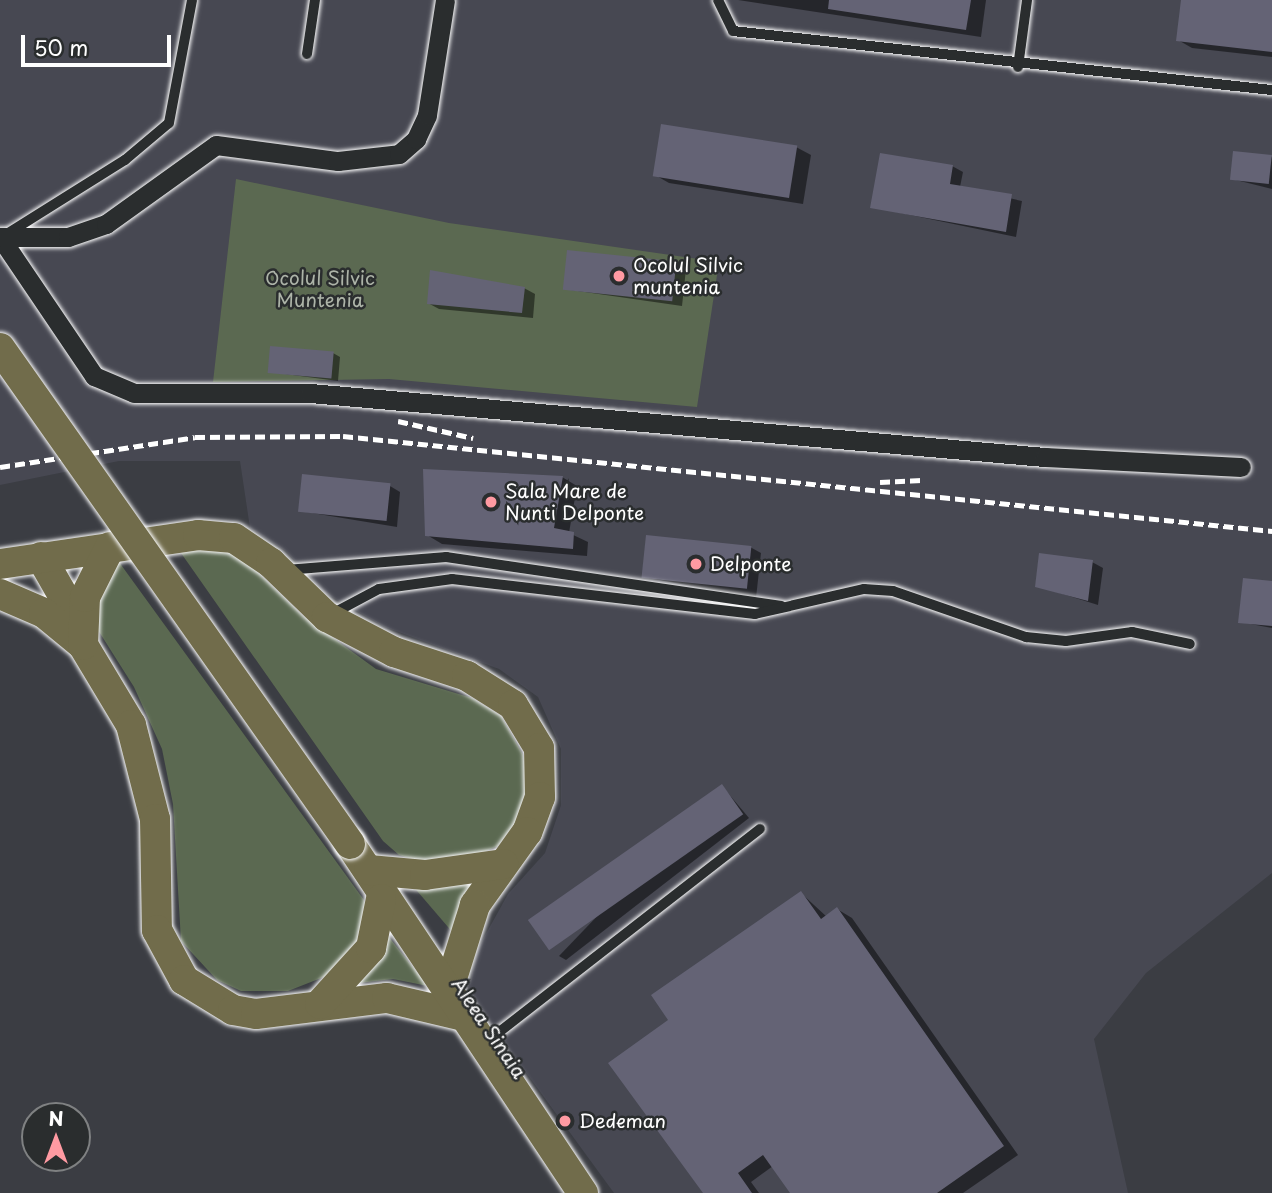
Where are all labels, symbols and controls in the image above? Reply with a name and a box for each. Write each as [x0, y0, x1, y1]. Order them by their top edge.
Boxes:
scale bar [24, 21, 175, 65]
text: 50 m [34, 31, 88, 63]
place label: Ocolul Silvic muntenia [633, 254, 743, 298]
park label: Ocolul Silvic Muntenia [265, 267, 375, 311]
marker: Ocolul Silvic muntenia [611, 268, 627, 284]
place label: Sala Mare de Nunti Delponte [505, 480, 643, 524]
marker: Sala Mare de Nunti Delponte [483, 494, 499, 510]
place label: Delponte [710, 553, 792, 575]
marker: Delponte [688, 556, 704, 572]
street label: Aleea Sinaia [447, 973, 531, 1083]
north arrow [21, 1102, 91, 1172]
text: N [48, 1104, 64, 1132]
place label: Dedeman [579, 1110, 666, 1132]
marker: Dedeman [557, 1113, 573, 1129]

